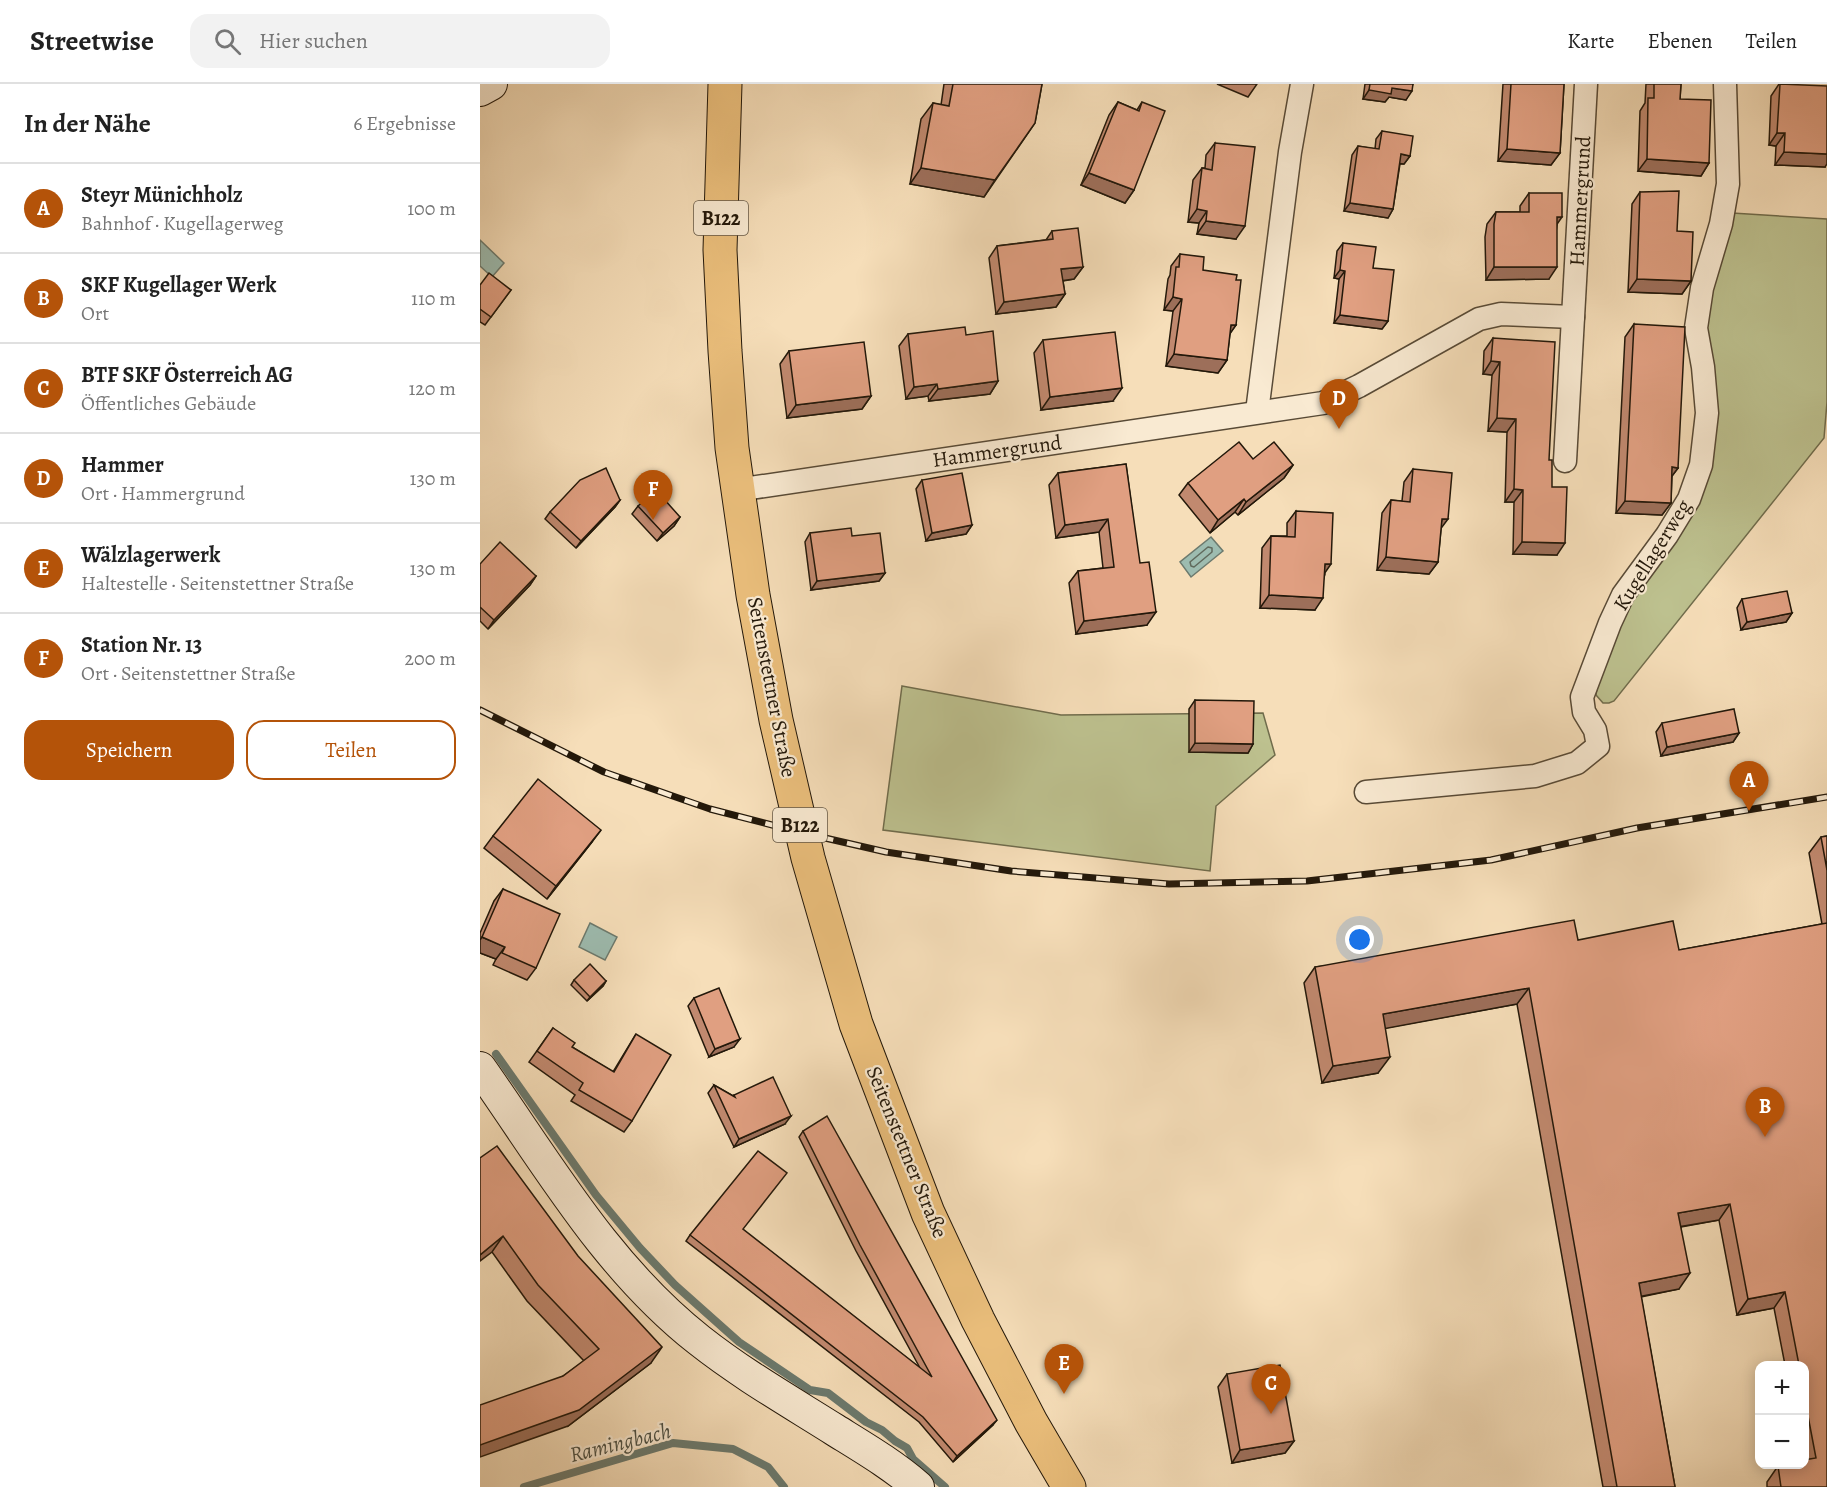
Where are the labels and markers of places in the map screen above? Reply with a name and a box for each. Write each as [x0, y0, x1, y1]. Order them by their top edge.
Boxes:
pin: D [1320, 380, 1358, 429]
pin: F [634, 470, 672, 520]
pin: A [1730, 762, 1768, 811]
pin: B [1746, 1088, 1784, 1137]
pin: E [1044, 1344, 1084, 1394]
pin: C [1252, 1364, 1290, 1414]

